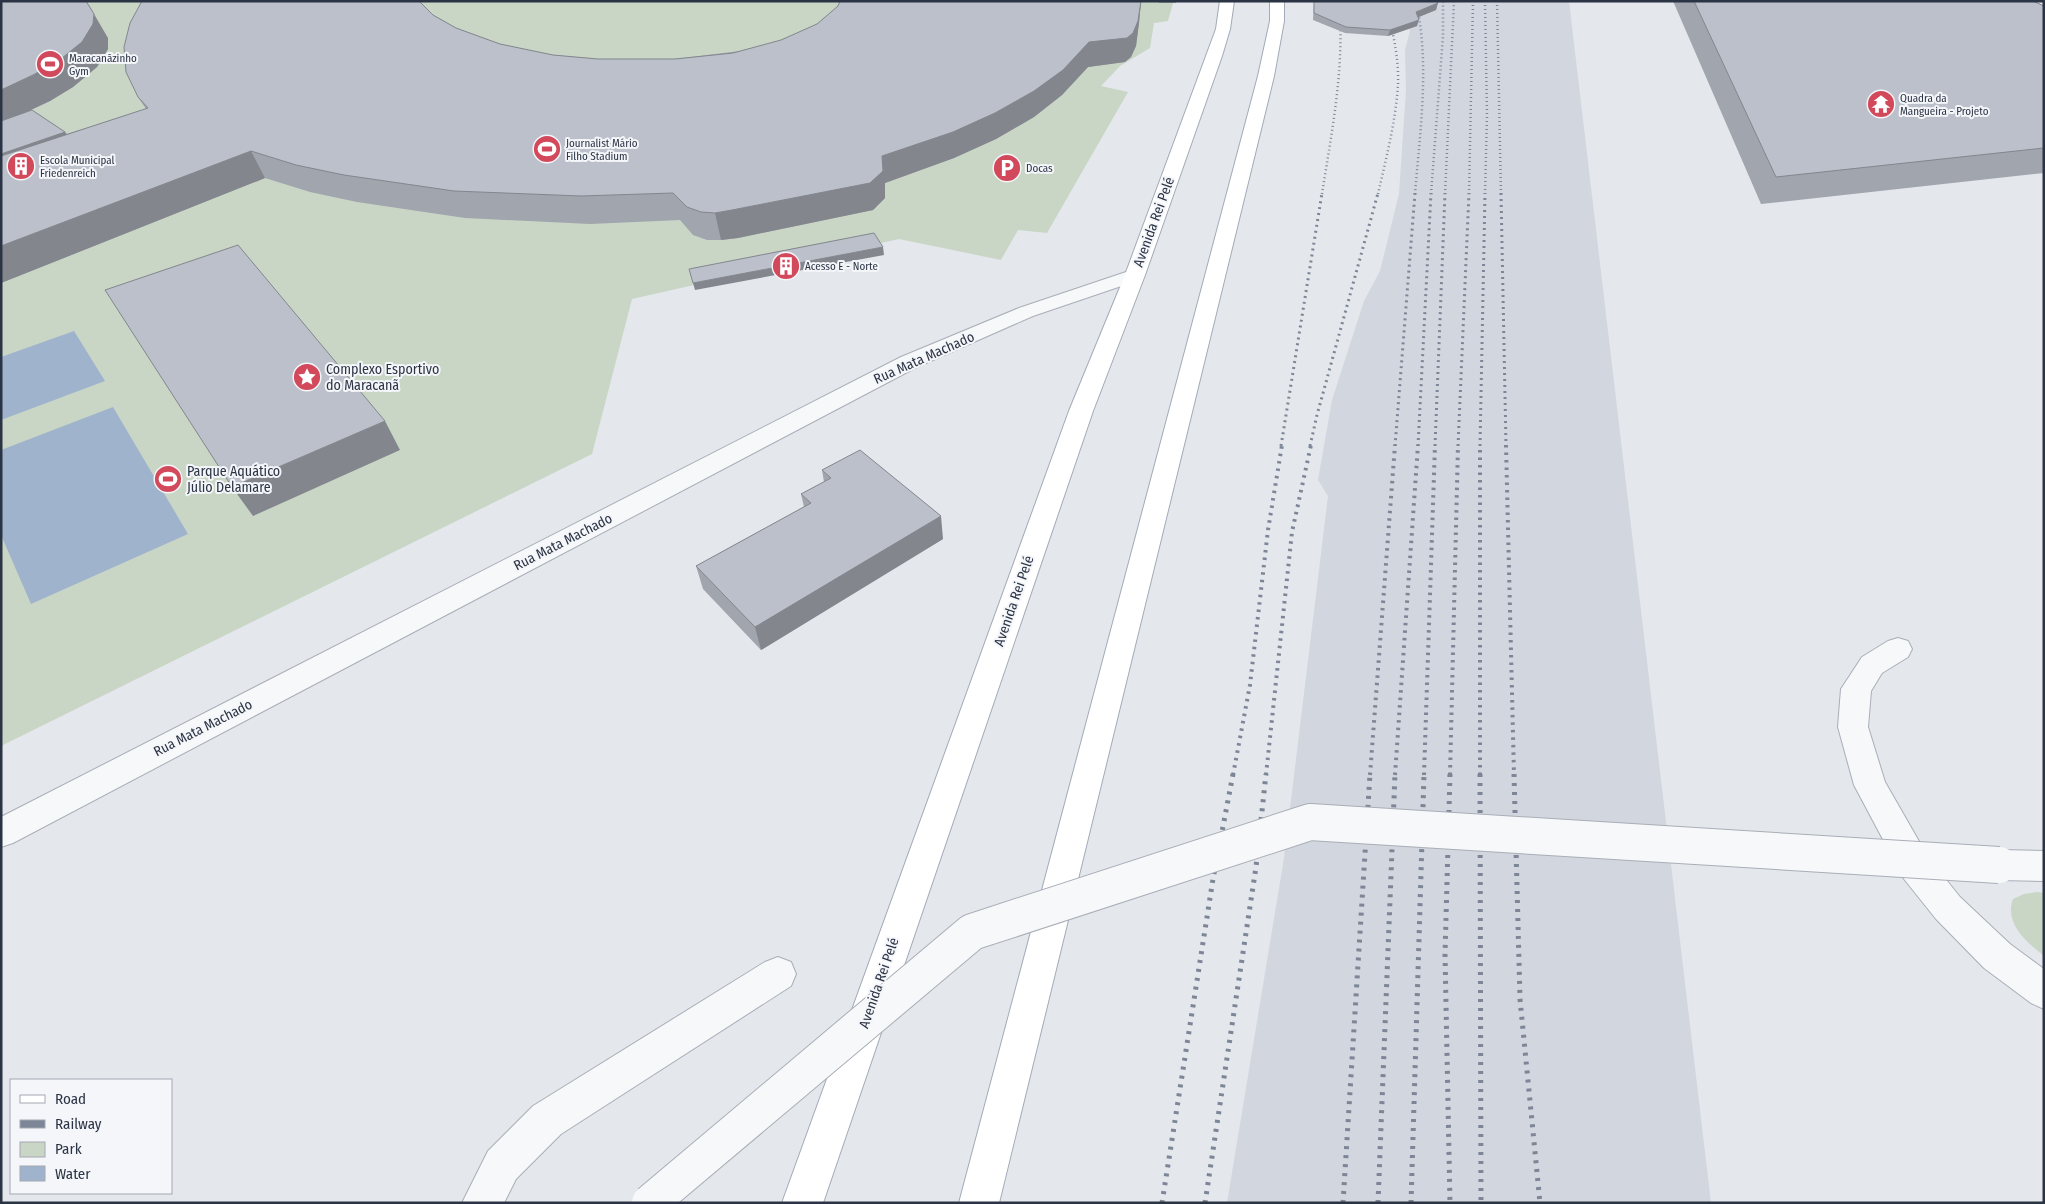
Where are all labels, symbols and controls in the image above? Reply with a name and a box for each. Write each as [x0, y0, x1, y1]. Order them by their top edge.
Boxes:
sports icon: Maracanãzinho Gym [35, 49, 65, 79]
place label: Maracanãzinho Gym [69, 52, 137, 78]
temple icon: Quadra da Mangueira - Projeto [1866, 89, 1896, 119]
place label: Quadra da Mangueira - Projeto [1900, 92, 1989, 118]
sports icon: Journalist Mário Filho Stadium [532, 134, 562, 164]
place label: Journalist Mário Filho Stadium [566, 137, 638, 163]
building icon: Escola Municipal Friedenreich [6, 151, 36, 181]
parking icon: Docas [992, 153, 1022, 183]
place label: Escola Municipal Friedenreich [40, 154, 115, 180]
place label: Docas [1026, 162, 1053, 175]
street label: Avenida Rei Pelé [1130, 175, 1178, 269]
building icon: Acesso E - Norte [771, 251, 801, 281]
place label: Acesso E - Norte [805, 260, 878, 273]
street label: Rua Mata Machado [871, 328, 977, 388]
place label: Complexo Esportivo do Maracanã [326, 361, 439, 394]
place icon: Complexo Esportivo do Maracanã [292, 362, 322, 392]
place label: Parque Aquático Júlio Delamare [187, 463, 280, 496]
sports icon: Parque Aquático Júlio Delamare [153, 464, 183, 494]
street label: Rua Mata Machado [511, 510, 615, 574]
street label: Avenida Rei Pelé [991, 553, 1037, 648]
street label: Rua Mata Machado [151, 696, 255, 760]
street label: Avenida Rei Pelé [856, 935, 902, 1030]
legend [10, 1079, 172, 1194]
text: Road [55, 1090, 86, 1108]
text: Railway [55, 1115, 102, 1133]
text: Park [55, 1140, 82, 1158]
text: Water [55, 1165, 91, 1183]

